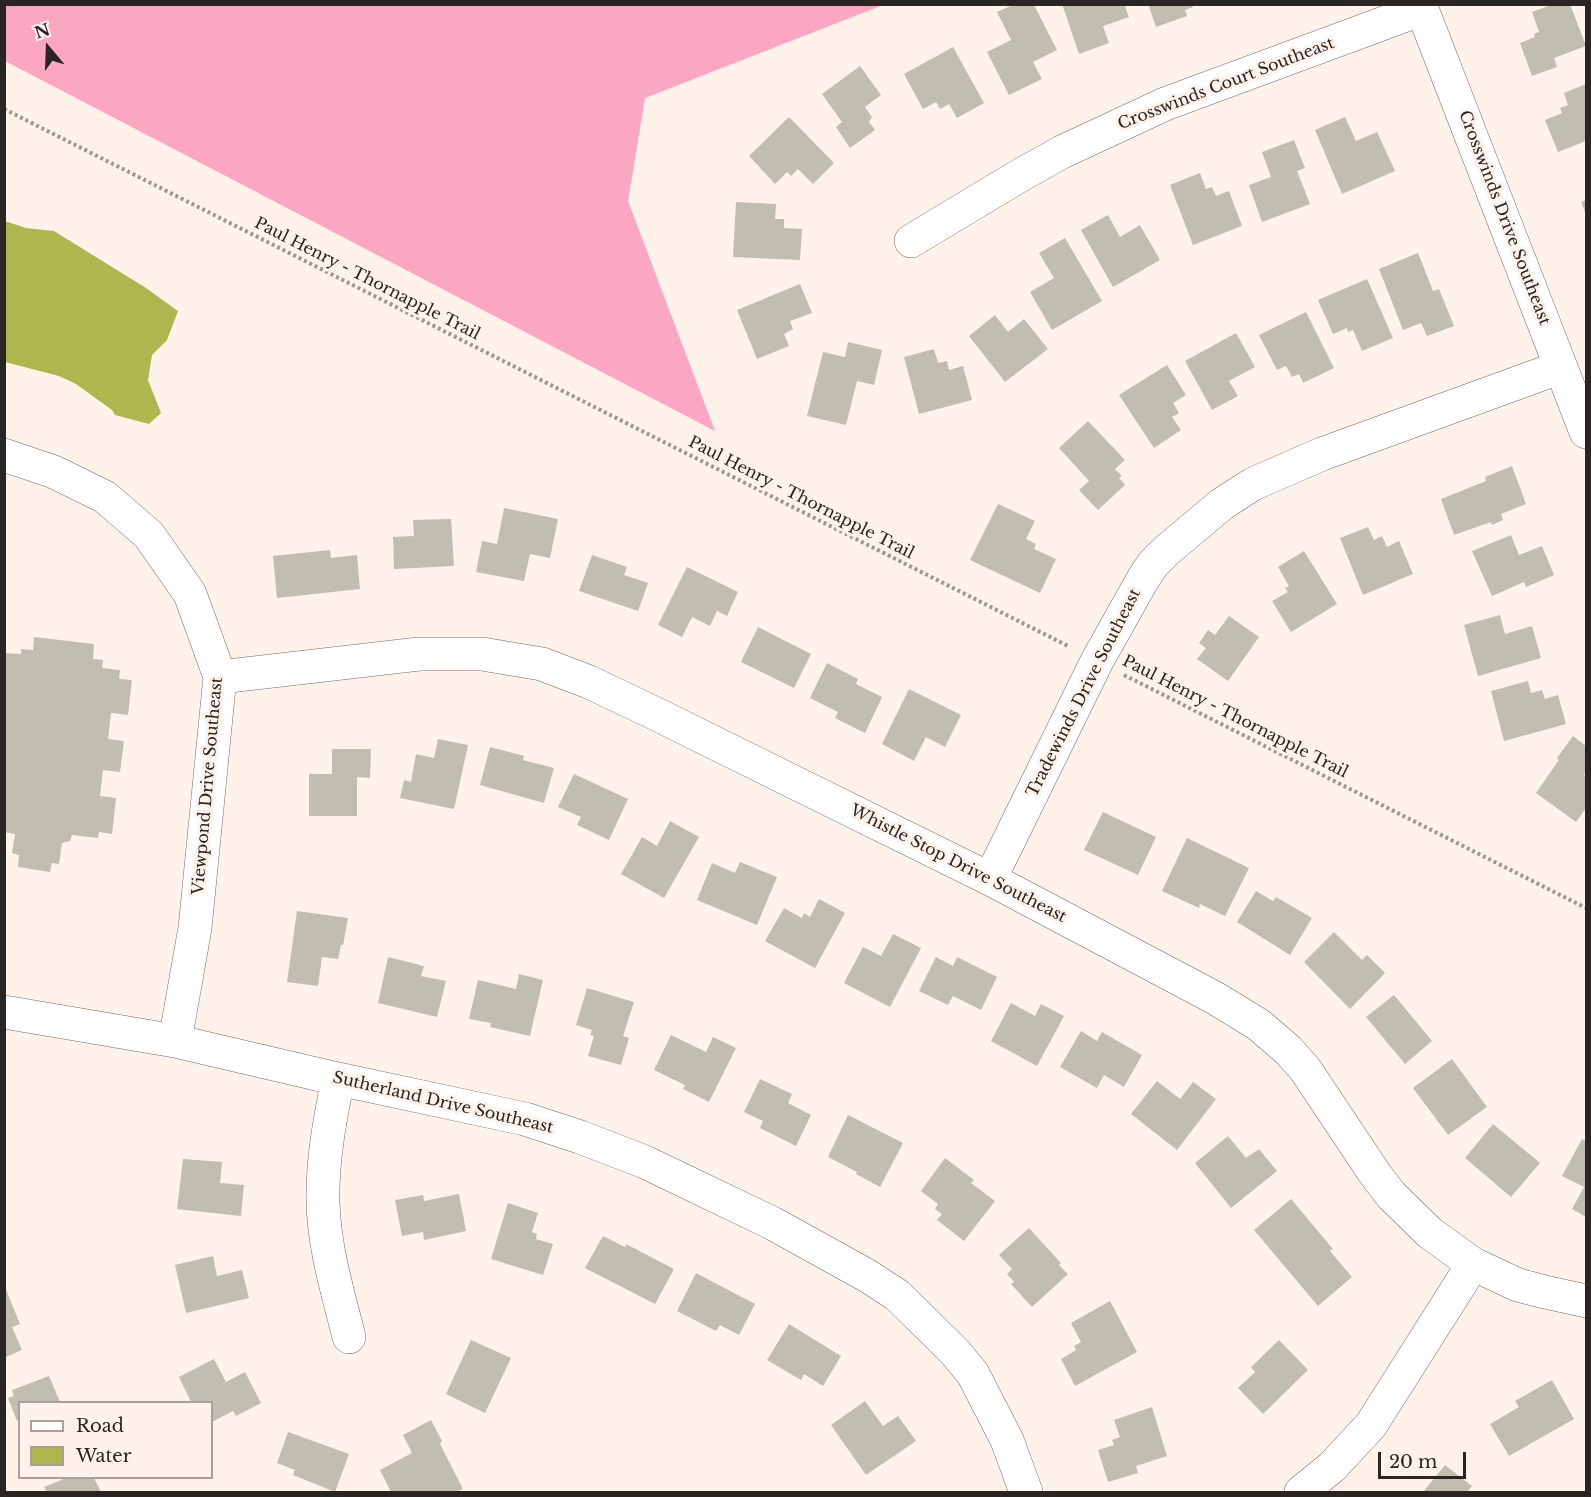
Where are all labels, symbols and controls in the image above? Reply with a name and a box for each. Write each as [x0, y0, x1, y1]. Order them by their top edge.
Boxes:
north arrow [18, 18, 78, 78]
text: N [32, 19, 53, 43]
street label: Crosswinds Court Southeast [1115, 34, 1337, 134]
street label: Crosswinds Drive Southeast [1454, 108, 1554, 328]
street label: Paul Henry - Thornapple Trail [251, 214, 483, 344]
street label: Paul Henry - Thornapple Trail [685, 433, 917, 563]
street label: Tradewinds Drive Southeast [1023, 586, 1145, 800]
street label: Paul Henry - Thornapple Trail [1119, 652, 1351, 782]
street label: Viewpond Drive Southeast [189, 676, 227, 896]
street label: Whistle Stop Drive Southeast [847, 801, 1069, 927]
street label: Sutherland Drive Southeast [331, 1068, 555, 1138]
legend [18, 1401, 213, 1479]
text: Road [76, 1415, 124, 1437]
scale bar [1381, 1440, 1470, 1478]
text: Water [76, 1445, 131, 1467]
text: 20 m [1389, 1451, 1437, 1473]

